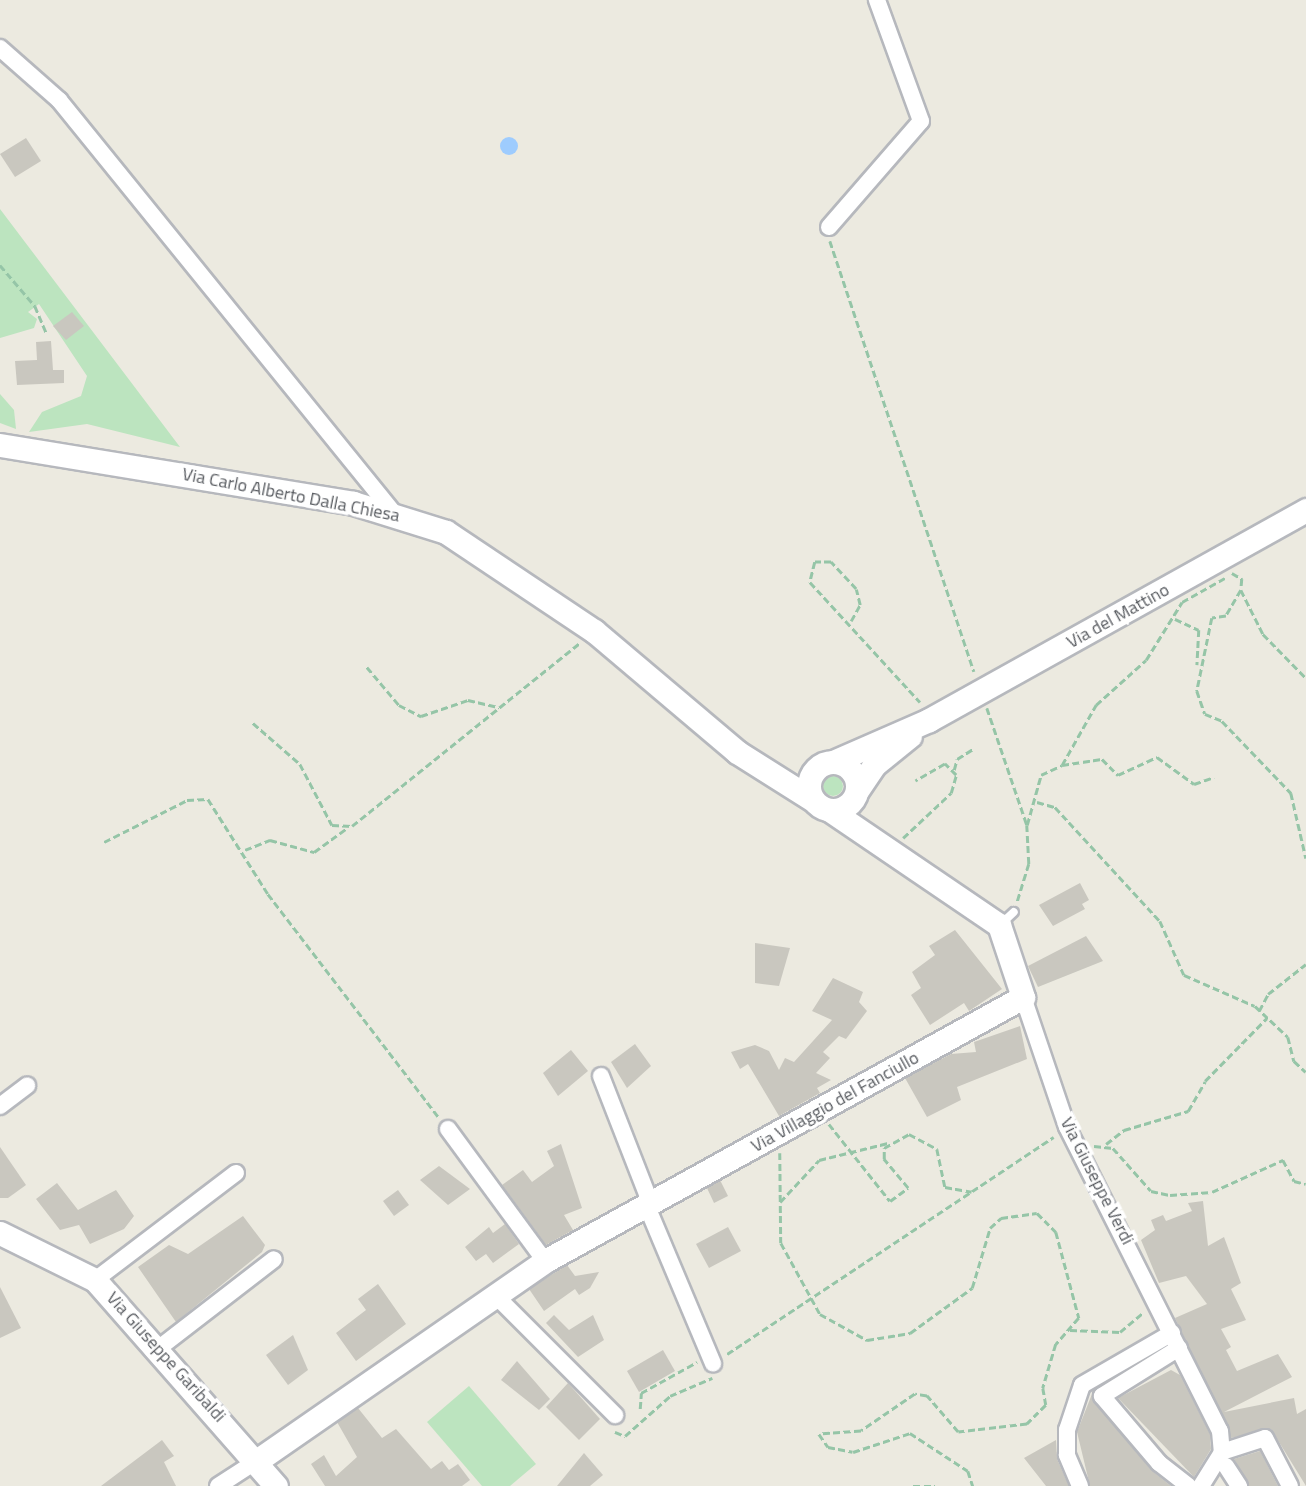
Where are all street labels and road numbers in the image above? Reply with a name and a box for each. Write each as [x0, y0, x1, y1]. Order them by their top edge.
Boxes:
street label: Via Carlo Alberto Dalla Chiesa [180, 463, 402, 527]
street label: Via del Mattino [1063, 579, 1173, 653]
street label: Via Villaggio del Fanciullo [747, 1047, 923, 1157]
street label: Via Giuseppe Verdi [1056, 1114, 1138, 1248]
street label: Via Giuseppe Garibaldi [102, 1287, 230, 1427]

